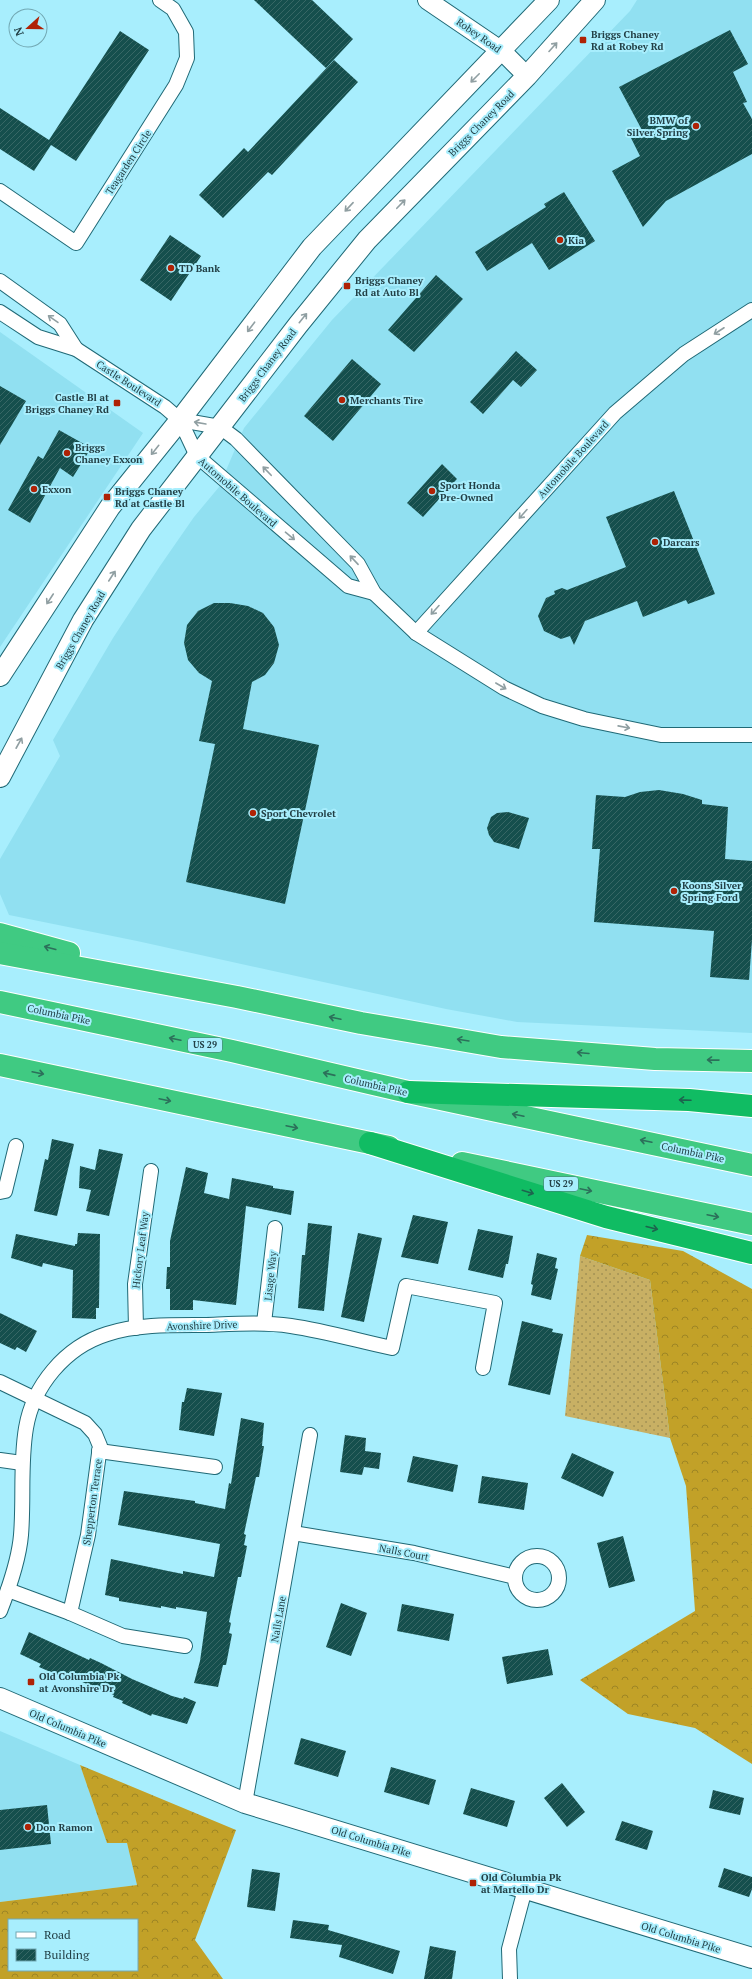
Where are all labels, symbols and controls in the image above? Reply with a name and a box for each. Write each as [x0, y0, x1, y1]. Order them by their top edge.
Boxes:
north arrow [8, 8, 48, 48]
street label: Robey Road [454, 15, 504, 56]
text: N [10, 25, 27, 38]
place label: Briggs Chaney Rd at Robey Rd [591, 28, 664, 53]
marker: Briggs Chaney Rd at Robey Rd [578, 35, 588, 45]
one-way arrow [548, 43, 557, 53]
one-way arrow [470, 73, 480, 83]
street label: Briggs Chaney Road [446, 87, 517, 159]
place label: BMW of Silver Spring [627, 114, 689, 139]
marker: BMW of Silver Spring [691, 121, 701, 131]
street label: Teagarden Circle [103, 127, 154, 197]
one-way arrow [396, 199, 406, 209]
one-way arrow [344, 202, 354, 212]
place label: Kia [568, 234, 584, 247]
marker: Kia [555, 235, 565, 245]
place label: TD Bank [179, 262, 220, 275]
marker: TD Bank [166, 263, 176, 273]
place label: Briggs Chaney Rd at Auto Bl [355, 274, 424, 299]
marker: Briggs Chaney Rd at Auto Bl [342, 281, 352, 291]
one-way arrow [299, 313, 308, 323]
one-way arrow [47, 314, 58, 323]
one-way arrow [246, 322, 255, 333]
street label: Briggs Chaney Road [236, 326, 299, 404]
one-way arrow [714, 327, 725, 335]
street label: Castle Boulevard [94, 358, 164, 409]
place label: Castle Bl at Briggs Chaney Rd [25, 391, 109, 416]
place label: Merchants Tire [350, 394, 424, 407]
marker: Merchants Tire [337, 395, 347, 405]
marker: Castle Bl at Briggs Chaney Rd [112, 398, 122, 408]
street label: Automobile Boulevard [535, 418, 612, 501]
one-way arrow [194, 419, 207, 427]
place label: Briggs Chaney Exxon [75, 441, 143, 466]
one-way arrow [151, 445, 160, 456]
marker: Briggs Chaney Exxon [62, 448, 72, 458]
street label: Automobile Boulevard [196, 455, 280, 530]
one-way arrow [262, 466, 272, 476]
place label: Sport Honda Pre-Owned [440, 479, 501, 504]
place label: Exxon [42, 483, 72, 496]
marker: Exxon [29, 484, 39, 494]
place label: Briggs Chaney Rd at Castle Bl [115, 485, 185, 510]
marker: Sport Honda Pre-Owned [427, 486, 437, 496]
marker: Briggs Chaney Rd at Castle Bl [102, 492, 112, 502]
one-way arrow [518, 509, 527, 519]
one-way arrow [285, 532, 296, 541]
place label: Darcars [663, 536, 700, 549]
marker: Darcars [650, 537, 660, 547]
one-way arrow [349, 555, 358, 565]
one-way arrow [108, 570, 116, 582]
street label: Briggs Chaney Road [53, 588, 108, 672]
one-way arrow [45, 593, 54, 604]
one-way arrow [431, 605, 440, 616]
one-way arrow [495, 683, 507, 691]
one-way arrow [617, 724, 630, 732]
one-way arrow [15, 737, 23, 749]
place label: Sport Chevrolet [261, 807, 336, 820]
marker: Sport Chevrolet [248, 808, 258, 818]
place label: Koons Silver Spring Ford [682, 879, 742, 904]
marker: Koons Silver Spring Ford [669, 886, 679, 896]
one-way arrow [44, 944, 57, 951]
street label: Columbia Pike [26, 1001, 92, 1028]
one-way arrow [329, 1014, 342, 1022]
one-way arrow [169, 1035, 182, 1043]
one-way arrow [457, 1036, 470, 1044]
road number: US 29 [188, 1038, 222, 1052]
one-way arrow [577, 1050, 590, 1057]
one-way arrow [707, 1056, 720, 1064]
one-way arrow [31, 1069, 44, 1077]
one-way arrow [323, 1069, 336, 1077]
street label: Columbia Pike [343, 1072, 409, 1099]
one-way arrow [158, 1096, 171, 1104]
one-way arrow [679, 1096, 692, 1103]
one-way arrow [512, 1110, 525, 1118]
one-way arrow [286, 1123, 299, 1131]
one-way arrow [639, 1137, 652, 1145]
street label: Columbia Pike [660, 1139, 726, 1166]
road number: US 29 [544, 1177, 578, 1191]
one-way arrow [579, 1186, 592, 1194]
one-way arrow [521, 1189, 534, 1196]
street label: Hickory Leaf Way [129, 1210, 152, 1289]
one-way arrow [707, 1213, 720, 1221]
one-way arrow [646, 1225, 659, 1233]
street label: Lisage Way [261, 1250, 280, 1301]
street label: Avonshire Drive [166, 1318, 238, 1333]
street label: Shepperton Terrace [80, 1458, 105, 1546]
street label: Nalls Court [378, 1541, 430, 1564]
street label: Nalls Lane [268, 1595, 289, 1643]
place label: Old Columbia Pk at Avonshire Dr [39, 1670, 119, 1695]
marker: Old Columbia Pk at Avonshire Dr [26, 1677, 36, 1687]
street label: Old Columbia Pike [27, 1706, 108, 1751]
place label: Don Ramon [36, 1821, 93, 1834]
marker: Don Ramon [23, 1822, 33, 1832]
street label: Old Columbia Pike [330, 1823, 412, 1860]
place label: Old Columbia Pk at Martello Dr [481, 1871, 561, 1896]
marker: Old Columbia Pk at Martello Dr [468, 1878, 478, 1888]
legend [8, 1919, 138, 1971]
street label: Old Columbia Pike [640, 1919, 722, 1956]
text: Road [44, 1927, 71, 1942]
text: Building [44, 1947, 90, 1962]

